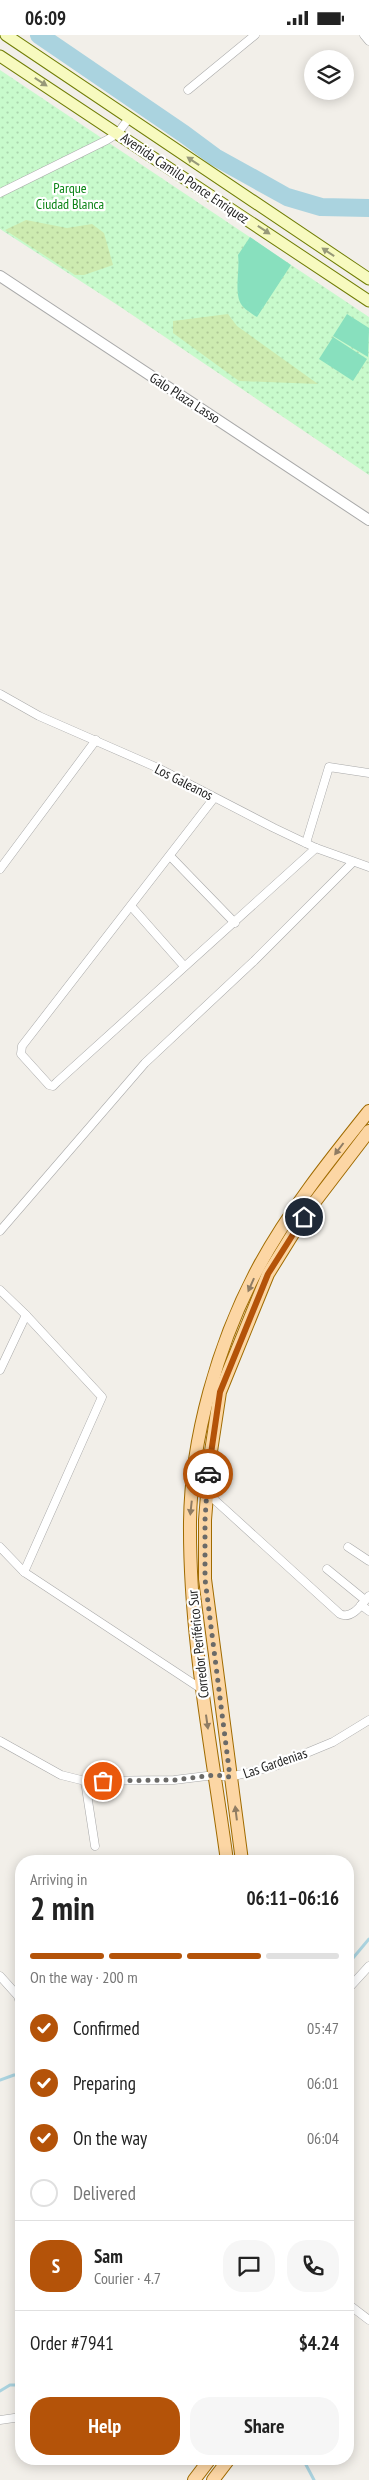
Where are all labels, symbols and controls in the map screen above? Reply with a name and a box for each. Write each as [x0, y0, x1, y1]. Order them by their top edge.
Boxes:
text: 06:09 [25, 6, 66, 30]
map controls [304, 50, 354, 100]
button: layers [304, 50, 354, 100]
one-way arrow [34, 78, 47, 87]
street label: Avenida Camilo Ponce Enriquez [117, 128, 253, 228]
one-way arrow [187, 156, 200, 166]
park label: Parque Ciudad Blanca [36, 179, 104, 213]
one-way arrow [257, 225, 271, 235]
one-way arrow [322, 247, 335, 256]
street label: Galo Plaza Lasso [146, 369, 224, 427]
street label: Los Galeanos [152, 760, 216, 804]
one-way arrow [334, 1142, 344, 1156]
pin [283, 1196, 325, 1238]
icon: home [290, 1203, 318, 1231]
one-way arrow [246, 1278, 254, 1292]
courier [183, 1449, 233, 1499]
icon: car [194, 1460, 222, 1488]
one-way arrow [187, 1501, 195, 1517]
street label: Corredor Periférico Sur [183, 1589, 213, 1699]
one-way arrow [203, 1715, 211, 1731]
street label: Las Gardenias [241, 1744, 310, 1782]
pin [82, 1760, 124, 1802]
icon: bag [89, 1767, 117, 1795]
one-way arrow [232, 1805, 240, 1821]
text: Arriving in [30, 1869, 87, 1889]
text: 06:11–06:16 [246, 1886, 339, 1910]
text: 2 min [30, 1887, 95, 1929]
text: On the way · 200 m [30, 1967, 138, 1987]
icon: check [30, 2014, 58, 2042]
text: Confirmed [73, 2016, 140, 2040]
text: 05:47 [307, 2018, 339, 2038]
icon: check [30, 2069, 58, 2097]
text: Preparing [73, 2071, 136, 2095]
text: 06:01 [307, 2073, 339, 2093]
icon: check [30, 2124, 58, 2152]
text: On the way [73, 2126, 147, 2150]
text: 06:04 [307, 2128, 339, 2148]
text: Delivered [73, 2181, 136, 2205]
button: chat [223, 2240, 275, 2292]
button: phone [287, 2240, 339, 2292]
text: Sam [94, 2244, 123, 2268]
text: S [52, 2254, 60, 2278]
text: Courier · 4.7 [94, 2268, 161, 2288]
text: Order #7941 [30, 2331, 114, 2355]
text: $4.24 [299, 2331, 339, 2355]
button: Help [30, 2397, 180, 2455]
button: Share [190, 2397, 339, 2455]

